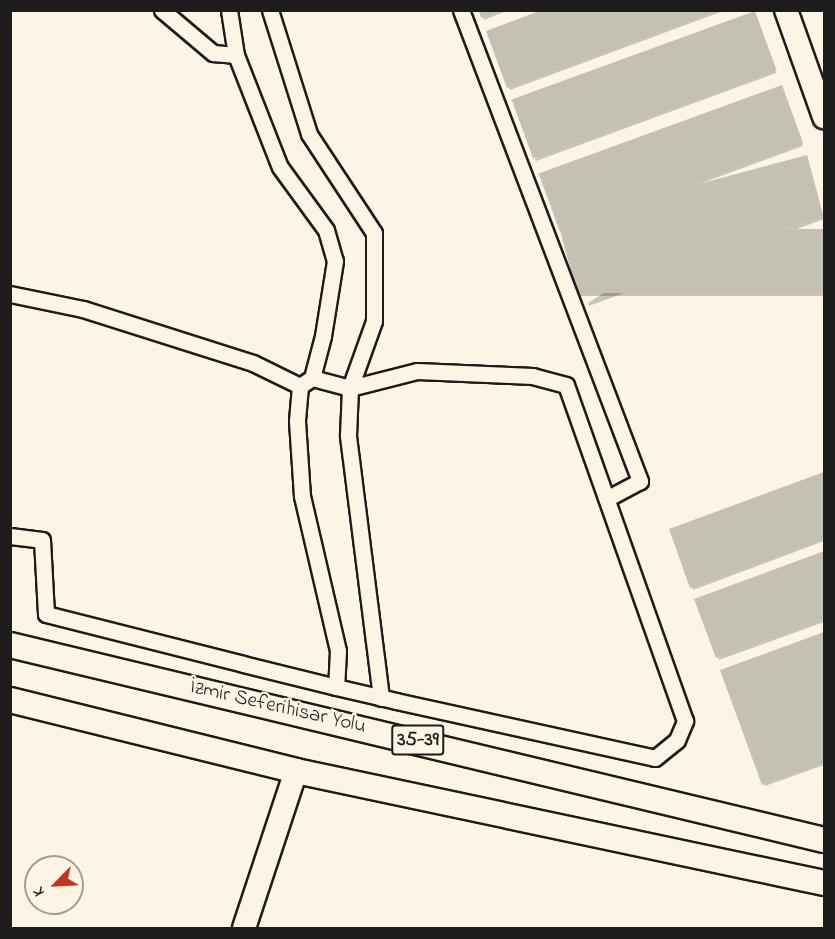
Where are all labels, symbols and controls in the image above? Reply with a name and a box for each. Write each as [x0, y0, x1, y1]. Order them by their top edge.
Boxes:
street label: İzmir Seferihisar Yolu [187, 674, 369, 740]
road number: 35-39 [391, 723, 445, 757]
north arrow [24, 855, 84, 915]
text: K [27, 883, 52, 900]

